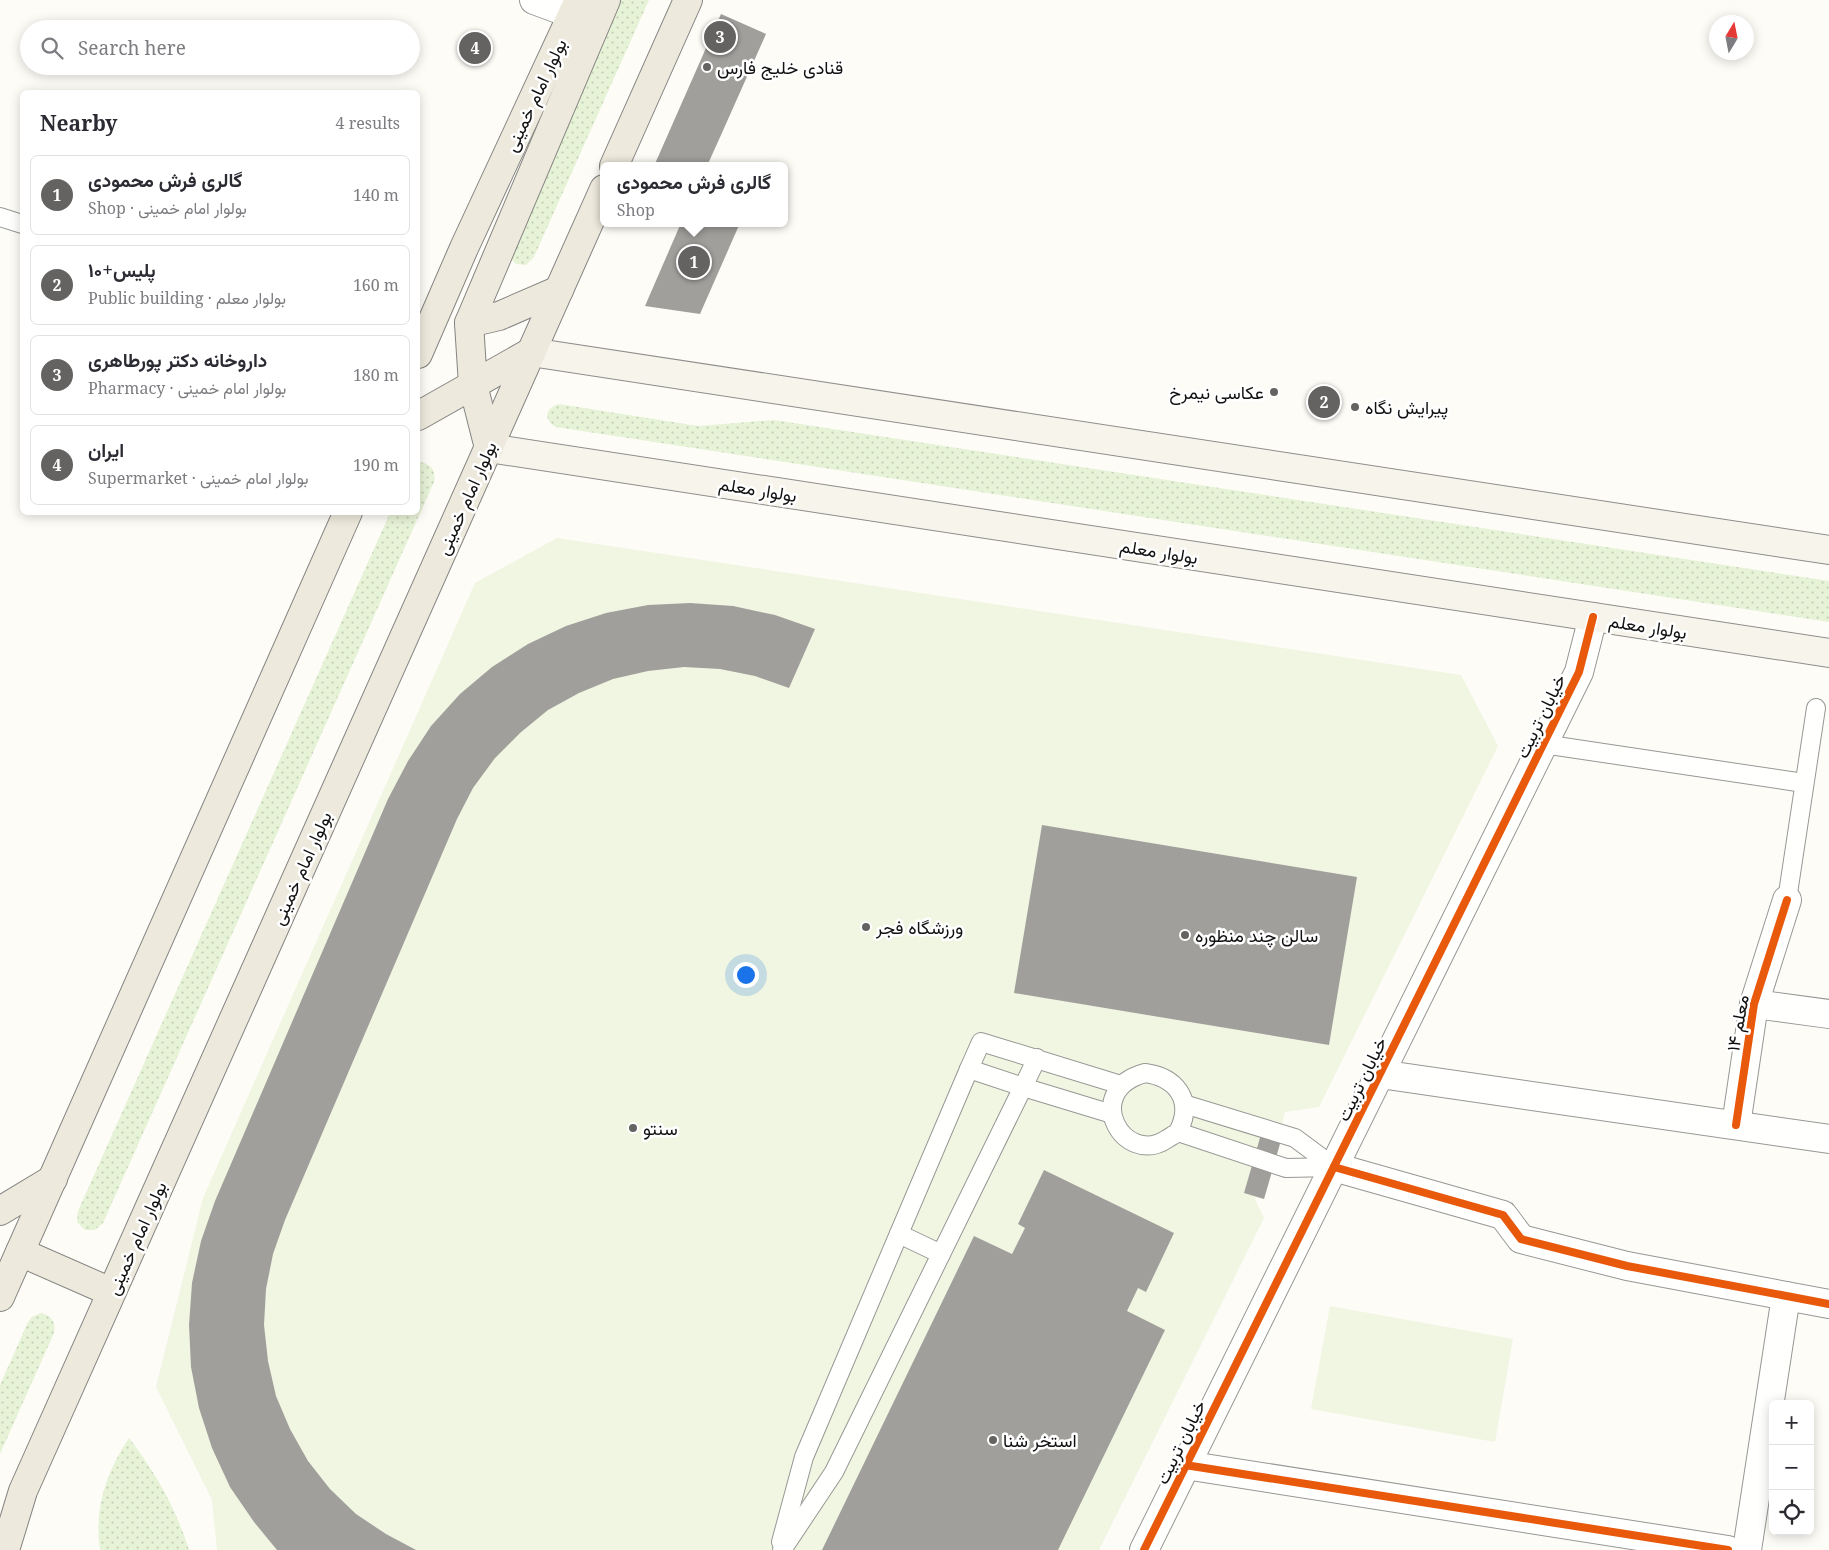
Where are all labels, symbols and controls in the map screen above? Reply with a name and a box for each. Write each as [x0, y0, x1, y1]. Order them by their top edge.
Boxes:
north arrow [1709, 15, 1754, 60]
pin: 3 [704, 18, 736, 56]
search box [20, 20, 420, 75]
pin: 4 [459, 29, 491, 67]
icon: search [38, 34, 66, 62]
text: Search here [78, 35, 186, 61]
street label: بولوار امام خمینی [498, 35, 573, 156]
place label: قنادی خلیج فارس [717, 55, 843, 80]
marker: قنادی خلیج فارس [701, 61, 713, 73]
text: Nearby [40, 109, 118, 137]
text: 4 results [336, 112, 400, 134]
popup [600, 162, 788, 227]
text: گالری فرش محمودی [88, 167, 242, 193]
text: گالری فرش محمودی [617, 169, 771, 195]
text: 1 [52, 184, 62, 206]
text: 140 m [353, 184, 399, 206]
text: Shop · بولوار امام خمینی [88, 197, 247, 219]
text: Shop [617, 199, 655, 221]
pin: 1 [678, 243, 710, 281]
text: پلیس+۱۰ [88, 257, 156, 283]
text: 2 [52, 274, 62, 296]
text: 160 m [353, 274, 399, 296]
text: Public building · بولوار معلم [88, 287, 286, 309]
text: داروخانه دکتر پورطاهری [88, 347, 267, 373]
text: 3 [52, 364, 62, 386]
text: 180 m [353, 364, 399, 386]
text: Pharmacy · بولوار امام خمینی [88, 377, 286, 399]
place label: عکاسی نیمرخ [1169, 380, 1264, 405]
pin: 2 [1308, 383, 1340, 421]
marker: عکاسی نیمرخ [1268, 386, 1280, 398]
place label: پیرایش نگاه [1365, 395, 1448, 420]
marker: پیرایش نگاه [1349, 401, 1361, 413]
text: ایران [88, 437, 124, 463]
street label: بولوار امام خمینی [430, 437, 503, 559]
text: 4 [52, 454, 62, 476]
text: 190 m [353, 454, 399, 476]
text: Supermarket · بولوار امام خمینی [88, 467, 309, 489]
street label: بولوار معلم [717, 471, 799, 508]
street label: بولوار معلم [1118, 533, 1200, 570]
street label: بولوار معلم [1607, 608, 1689, 645]
street label: خیابان تربیت [1509, 670, 1571, 762]
street label: بولوار امام خمینی [265, 807, 338, 929]
place label: ورزشگاه فجر [875, 915, 963, 939]
marker: ورزشگاه فجر [860, 921, 872, 933]
place label: سالن چند منظوره [1195, 923, 1318, 948]
marker: سالن چند منظوره [1179, 929, 1191, 941]
your location [733, 962, 759, 988]
street label: معلم ۱۴ [1720, 993, 1755, 1053]
street label: خیابان تربیت [1330, 1033, 1392, 1125]
place label: سنتو [643, 1116, 678, 1140]
marker: سنتو [627, 1122, 639, 1134]
street label: بولوار امام خمینی [100, 1177, 173, 1299]
street label: خیابان تربیت [1149, 1396, 1211, 1488]
map controls [1769, 1400, 1814, 1535]
button: + [1769, 1400, 1814, 1445]
place label: استخر شنا [1003, 1428, 1077, 1452]
marker: استخر شنا [987, 1434, 999, 1446]
button: − [1769, 1445, 1814, 1490]
button: locate [1769, 1490, 1814, 1535]

